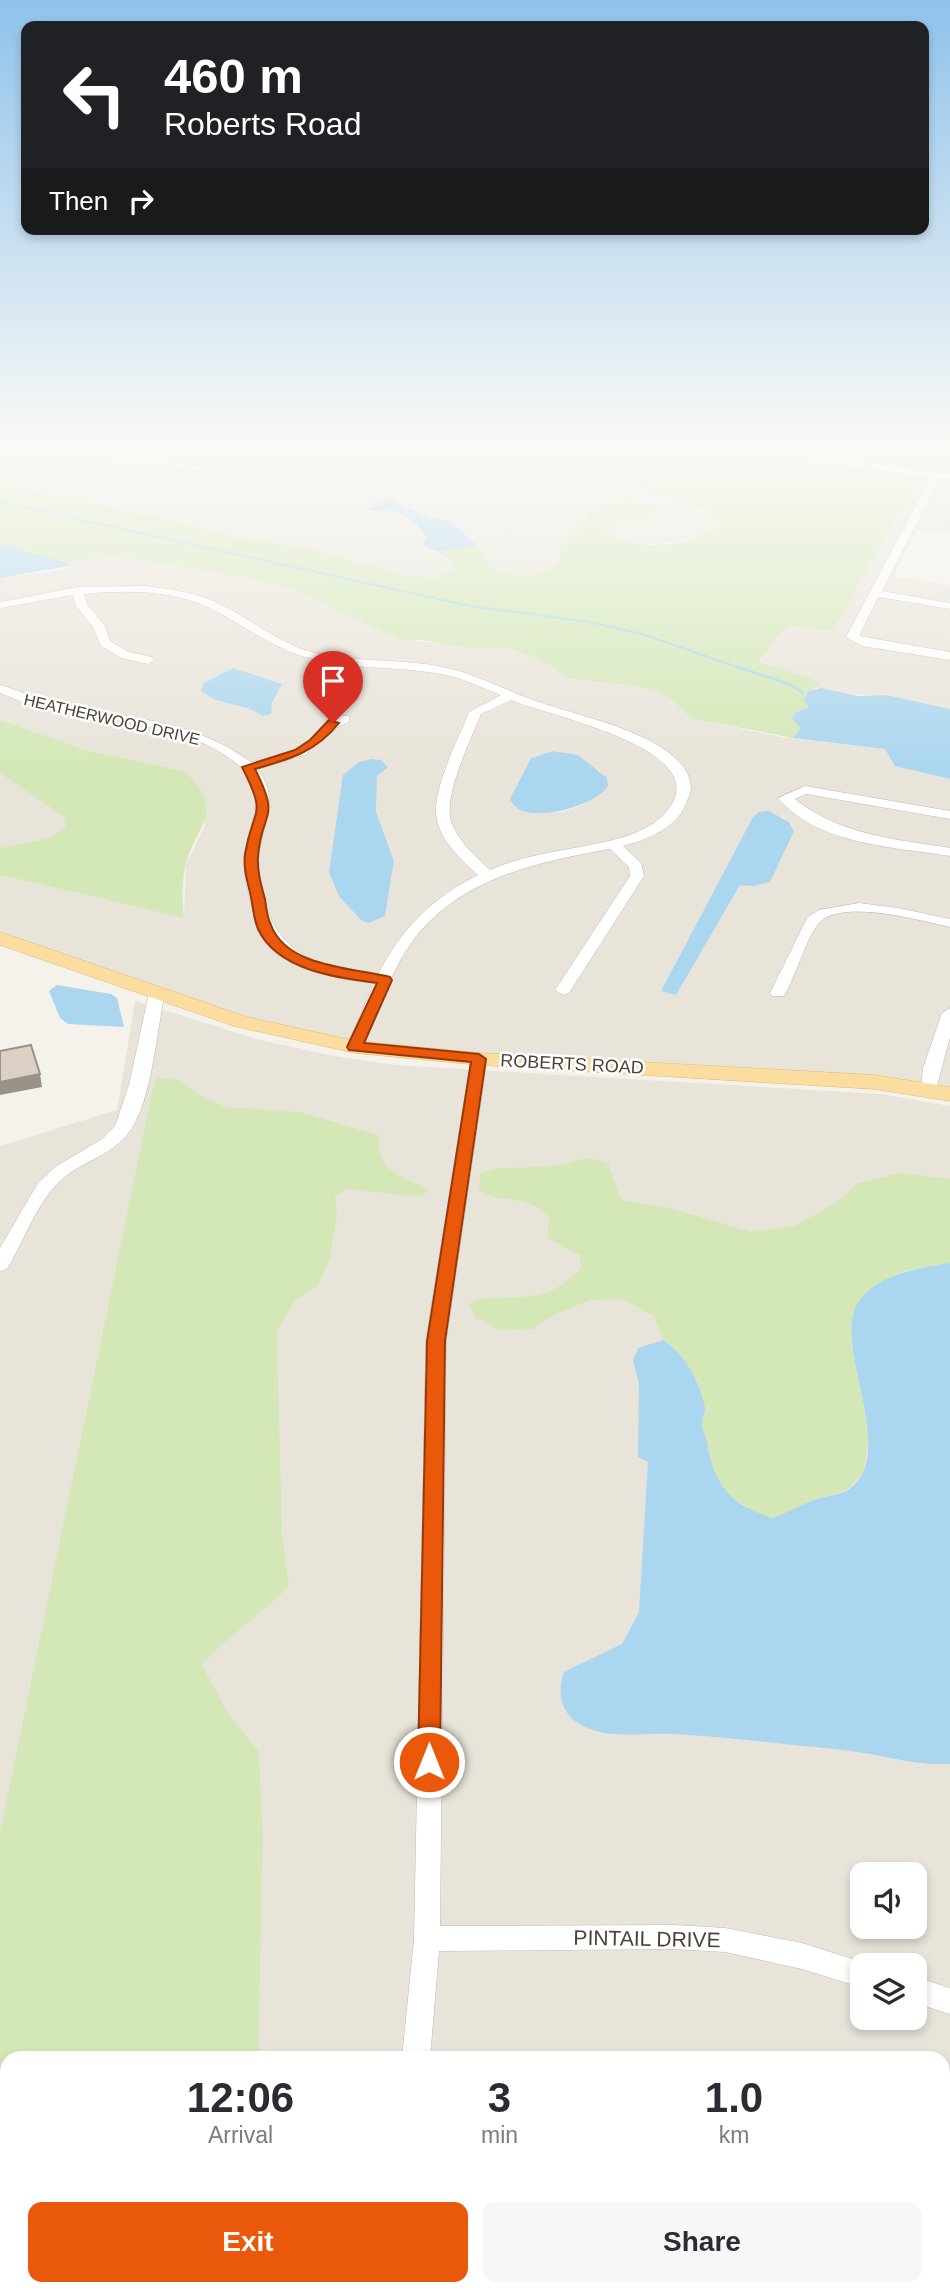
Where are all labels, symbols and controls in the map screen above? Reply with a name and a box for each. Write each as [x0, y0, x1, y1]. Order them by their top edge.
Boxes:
icon: left [49, 49, 140, 140]
text: 460 m [164, 49, 303, 103]
text: Roberts Road [164, 106, 361, 142]
icon: right [122, 182, 160, 220]
text: Then [49, 186, 108, 216]
pin [303, 651, 363, 723]
icon: arrive [314, 662, 352, 700]
street label: HEATHERWOOD DRIVE [22, 691, 201, 748]
street label: ROBERTS ROAD [500, 1050, 644, 1078]
position arrow [392, 1725, 466, 1799]
map controls [850, 1862, 927, 2030]
button: sound [850, 1862, 927, 1939]
street label: PINTAIL DRIVE [573, 1926, 721, 1951]
button: layers [850, 1953, 927, 2030]
text: 12:06 [187, 2074, 294, 2121]
text: 3 [488, 2074, 511, 2121]
text: 1.0 [705, 2074, 763, 2121]
text: Arrival [208, 2122, 273, 2148]
text: min [481, 2122, 518, 2148]
text: km [719, 2122, 749, 2148]
button: Exit [28, 2202, 468, 2282]
button: Share [482, 2202, 922, 2282]

